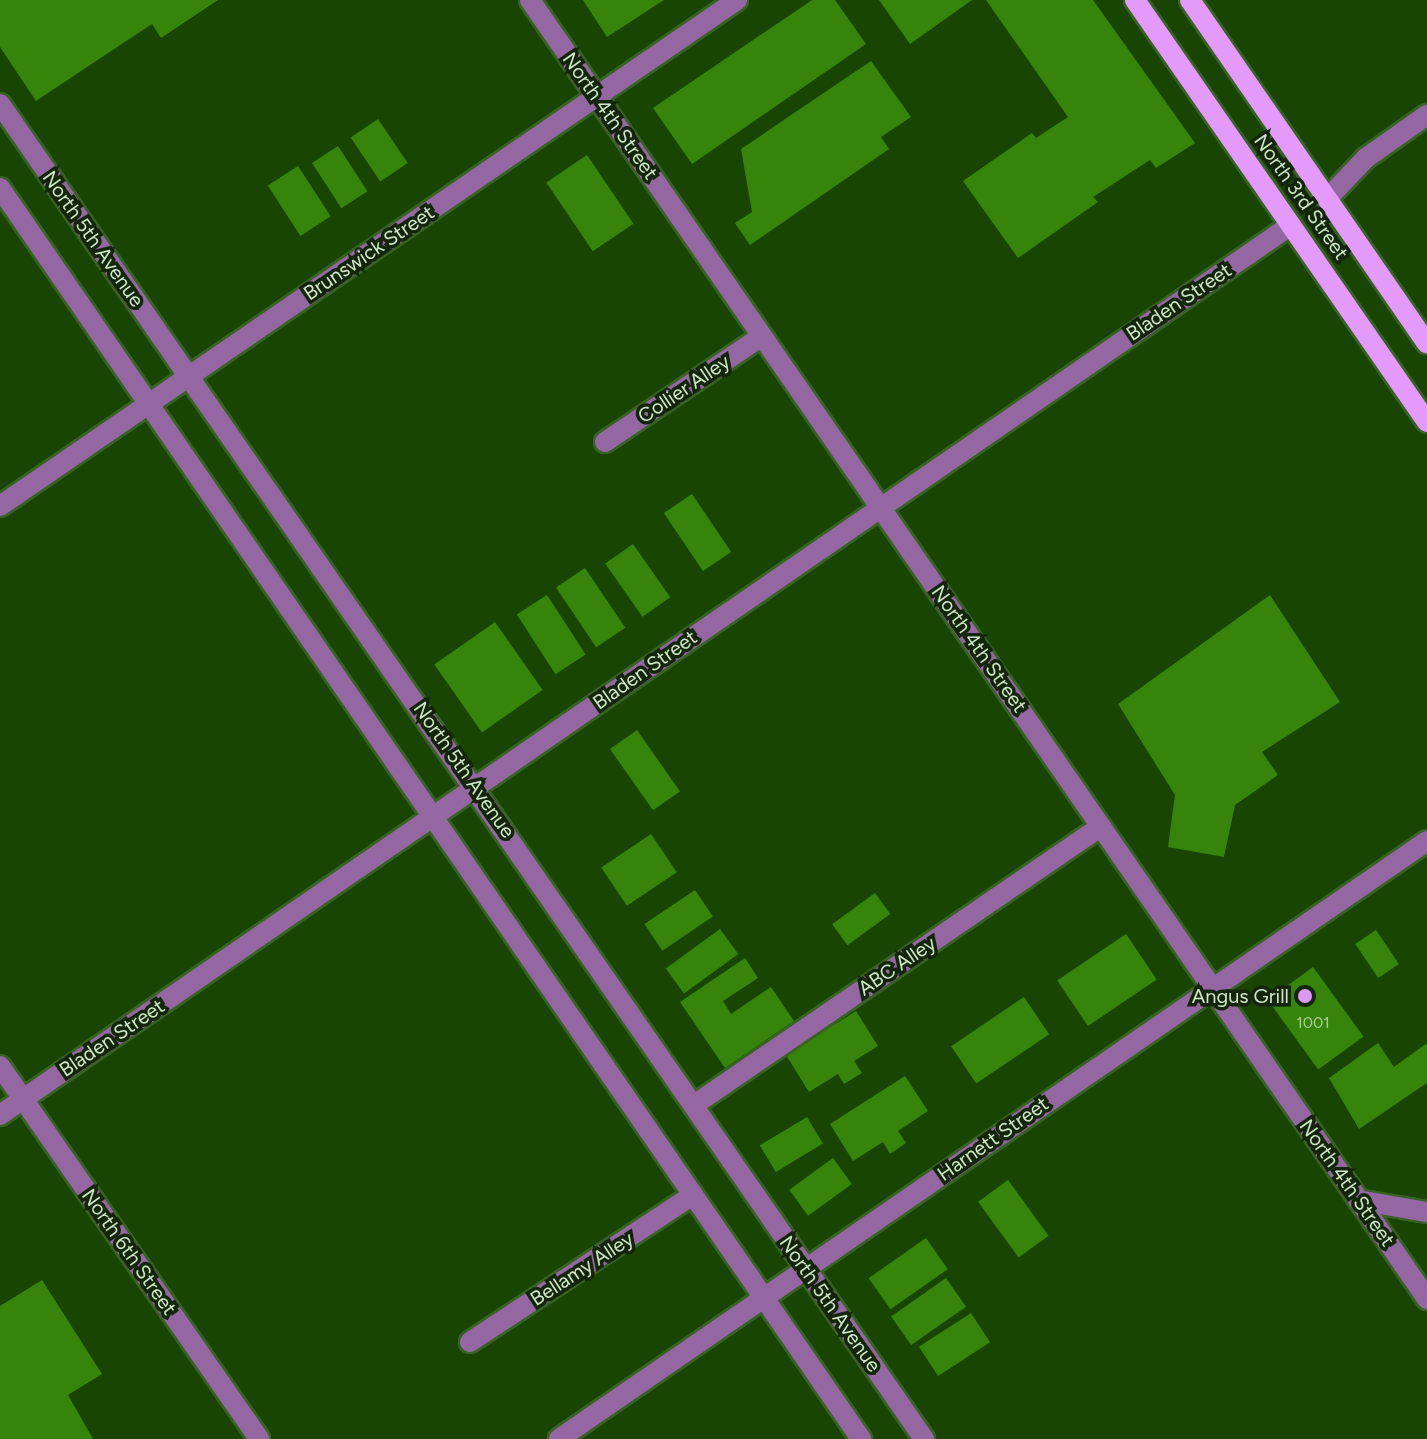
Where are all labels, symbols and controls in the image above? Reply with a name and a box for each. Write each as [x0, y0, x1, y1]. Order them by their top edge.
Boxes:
street label: North 4th Street [557, 48, 663, 184]
street label: North 3rd Street [1249, 130, 1353, 264]
street label: North 5th Avenue [37, 166, 149, 312]
street label: Brunswick Street [299, 200, 439, 306]
street label: Bladen Street [1122, 258, 1236, 346]
street label: Collier Alley [634, 350, 734, 428]
street label: North 4th Street [926, 581, 1032, 717]
street label: Bladen Street [588, 625, 702, 715]
street label: North 5th Avenue [408, 697, 520, 843]
street label: ABC Alley [854, 931, 940, 1001]
place label: Angus Grill [1192, 984, 1289, 1008]
marker: Angus Grill [1296, 987, 1314, 1005]
street label: Bladen Street [55, 994, 169, 1082]
house number: 1001 [1296, 1013, 1330, 1033]
street label: Harnett Street [933, 1092, 1053, 1186]
street label: North 4th Street [1294, 1115, 1400, 1251]
street label: North 6th Street [77, 1184, 181, 1320]
street label: Bellamy Alley [526, 1227, 638, 1311]
street label: North 5th Avenue [774, 1231, 886, 1377]

